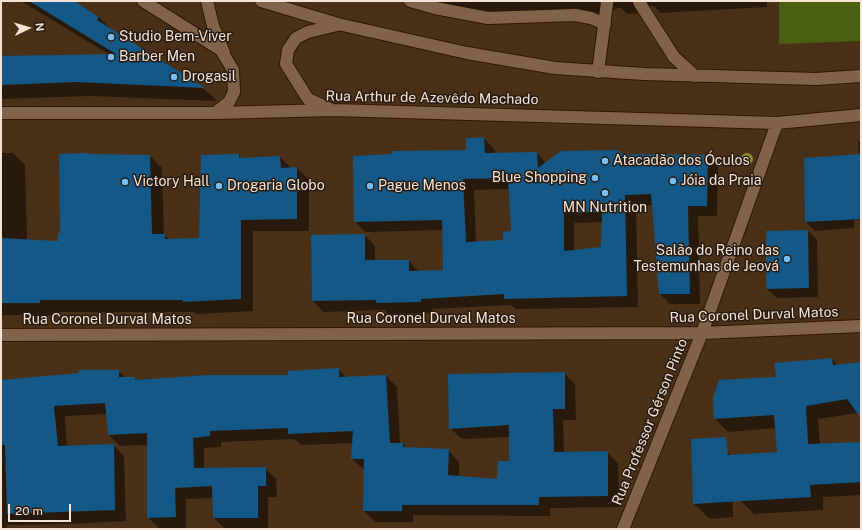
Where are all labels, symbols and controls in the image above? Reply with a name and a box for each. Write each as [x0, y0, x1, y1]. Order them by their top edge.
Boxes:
north arrow [8, 8, 48, 48]
text: N [34, 22, 46, 32]
place label: Studio Bem-Viver [119, 29, 232, 45]
marker: Studio Bem-Viver [106, 32, 116, 42]
place label: Barber Men [119, 49, 195, 65]
marker: Barber Men [106, 52, 116, 62]
place label: Drogasil [182, 69, 236, 85]
marker: Drogasil [169, 72, 179, 82]
street label: Rua Arthur de Azevêdo Machado [325, 88, 539, 108]
place label: Atacadão dos Óculos [613, 153, 750, 169]
marker: Atacadão dos Óculos [600, 156, 610, 166]
place label: Blue Shopping [492, 170, 587, 186]
marker: Blue Shopping [590, 173, 600, 183]
place label: Jóia da Praia [681, 173, 762, 189]
place label: Victory Hall [133, 174, 210, 190]
marker: Jóia da Praia [668, 176, 678, 186]
marker: Victory Hall [120, 177, 130, 187]
place label: Drogaria Globo [227, 178, 325, 194]
place label: Pague Menos [378, 178, 466, 194]
marker: Drogaria Globo [214, 181, 224, 191]
marker: Pague Menos [365, 181, 375, 191]
marker: MN Nutrition [600, 188, 610, 198]
place label: MN Nutrition [563, 200, 647, 216]
place label: Salão do Reino das Testemunhas de Jeová [634, 243, 779, 276]
marker: Salão do Reino das Testemunhas de Jeová [782, 254, 792, 264]
street label: Rua Coronel Durval Matos [669, 304, 839, 326]
street label: Rua Coronel Durval Matos [347, 311, 515, 327]
street label: Rua Coronel Durval Matos [23, 312, 191, 328]
street label: Rua Professor Gérson Pinto [609, 336, 691, 508]
scale bar [10, 496, 73, 522]
text: 20 m [15, 504, 43, 518]

